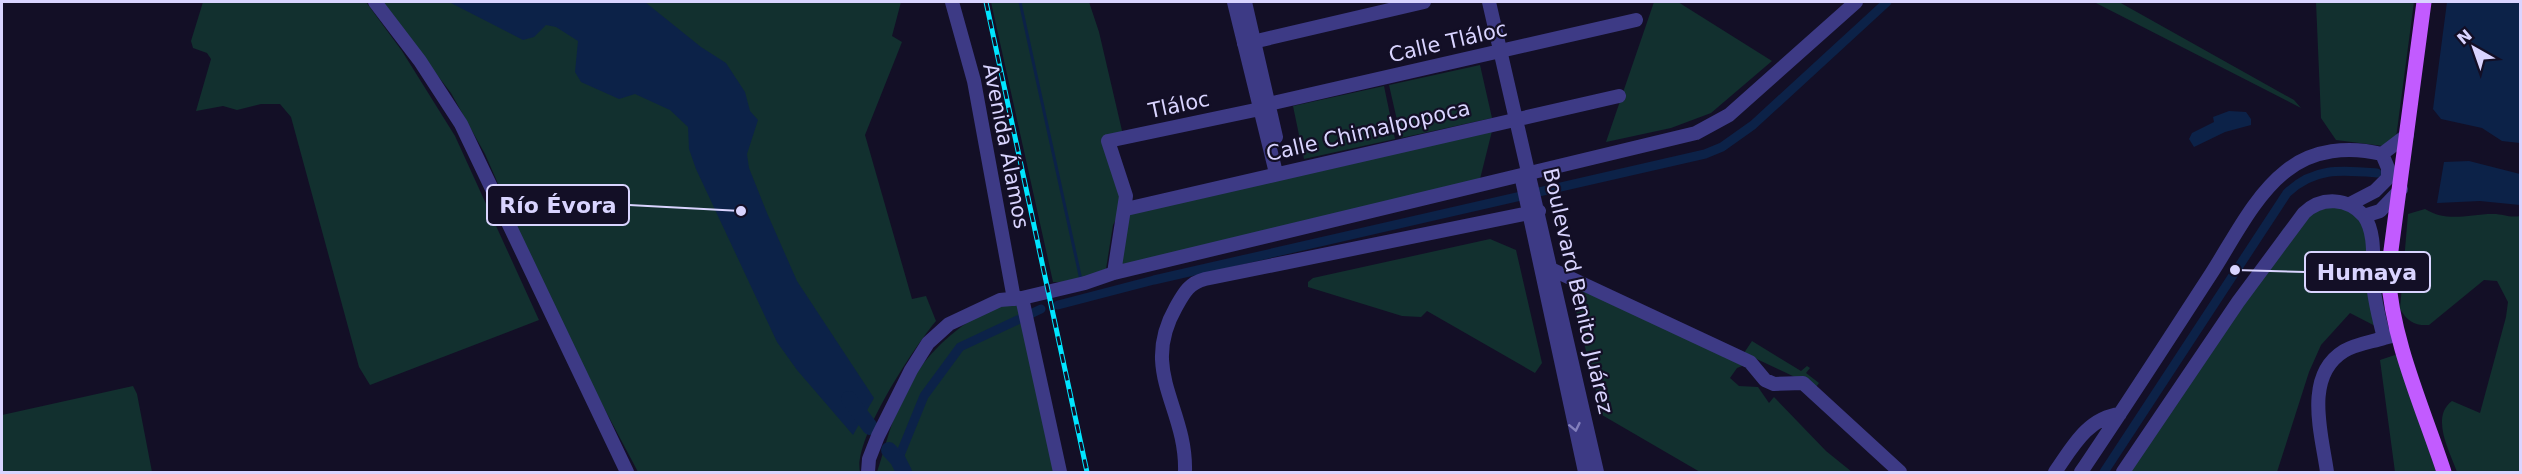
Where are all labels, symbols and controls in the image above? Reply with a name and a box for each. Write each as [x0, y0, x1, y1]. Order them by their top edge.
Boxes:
street label: Calle Tláloc [1387, 17, 1509, 67]
north arrow [2444, 18, 2504, 78]
text: N [2453, 25, 2476, 48]
street label: Avenida Álamos [978, 61, 1035, 231]
street label: Tláloc [1145, 87, 1212, 123]
street label: Calle Chimalpopoca [1264, 96, 1472, 166]
street label: Boulevard Benito Juárez [1538, 166, 1618, 416]
callout: Río Évora [487, 185, 629, 225]
text: Río Évora [499, 193, 617, 218]
callout: Humaya [2305, 252, 2430, 292]
text: Humaya [2317, 260, 2417, 285]
one-way arrow [1568, 422, 1581, 432]

